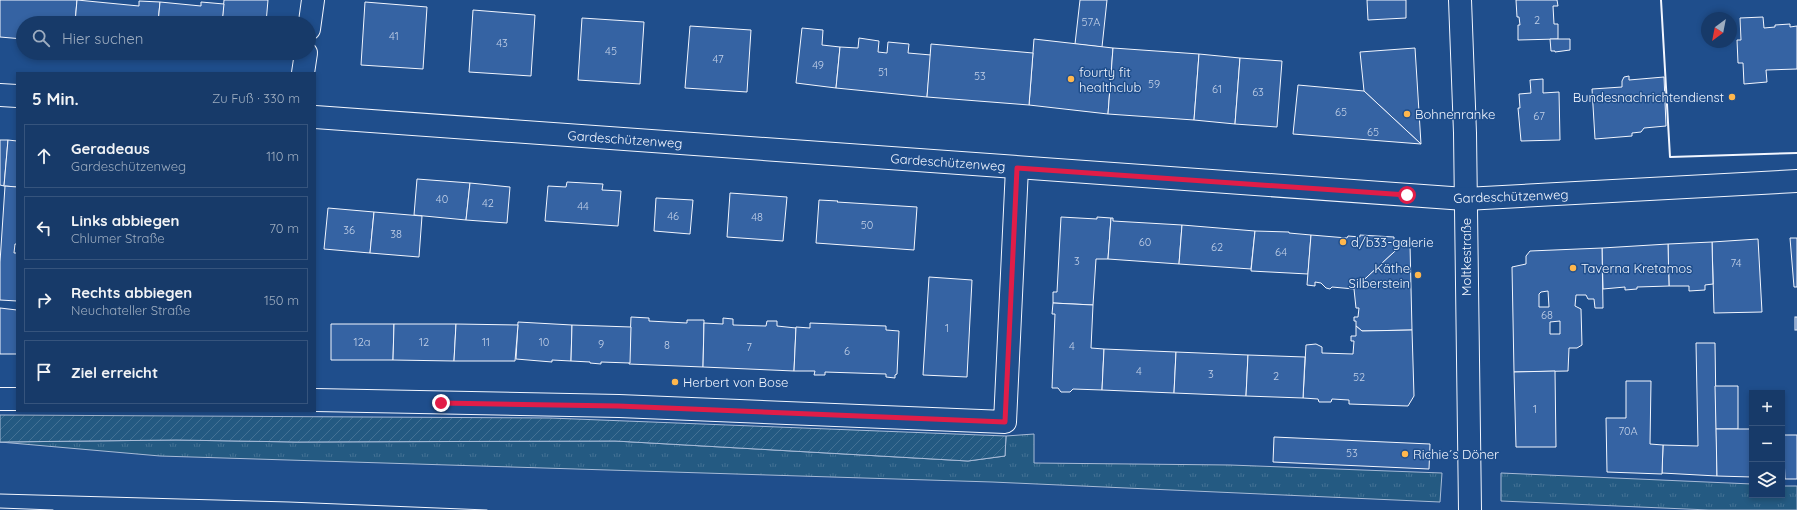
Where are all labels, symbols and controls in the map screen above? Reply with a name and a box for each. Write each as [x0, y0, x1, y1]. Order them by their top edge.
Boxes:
north arrow [1701, 12, 1737, 48]
house number: 2 [1534, 13, 1540, 27]
house number: 57A [1082, 15, 1100, 29]
search box [16, 16, 316, 60]
icon: search [30, 27, 52, 49]
text: Hier suchen [62, 29, 143, 48]
house number: 41 [389, 29, 399, 43]
house number: 43 [496, 36, 508, 50]
house number: 45 [605, 44, 617, 58]
house number: 47 [712, 52, 724, 66]
house number: 49 [812, 58, 824, 72]
place label: fourty fit healthclub [1079, 64, 1141, 95]
house number: 51 [878, 65, 888, 79]
house number: 53 [974, 69, 986, 83]
marker: fourty fit healthclub [1066, 74, 1076, 84]
house number: 59 [1148, 77, 1160, 91]
house number: 61 [1212, 82, 1222, 96]
house number: 63 [1252, 85, 1264, 99]
text: 5 Min. [32, 88, 79, 109]
place label: Bundesnachrichtendienst [1573, 89, 1724, 105]
text: Zu Fuß · 330 m [212, 90, 300, 106]
marker: Bundesnachrichtendienst [1727, 92, 1737, 102]
house number: 65 [1335, 105, 1347, 119]
place label: Bohnenranke [1415, 106, 1495, 122]
marker: Bohnenranke [1402, 109, 1412, 119]
house number: 67 [1533, 109, 1545, 123]
house number: 65 [1367, 125, 1379, 139]
street label: Gardeschützenweg [567, 127, 683, 151]
text: Geradeaus [71, 139, 150, 158]
icon: ahead [33, 145, 55, 167]
text: 110 m [266, 148, 299, 164]
street label: Gardeschützenweg [890, 150, 1006, 174]
text: Gardeschützenweg [71, 158, 186, 174]
route start [1398, 186, 1416, 204]
street label: Gardeschützenweg [1453, 186, 1569, 206]
house number: 40 [436, 192, 448, 206]
house number: 42 [482, 196, 494, 210]
house number: 44 [577, 199, 589, 213]
house number: 46 [667, 209, 679, 223]
house number: 48 [751, 210, 763, 224]
text: Links abbiegen [71, 211, 179, 230]
icon: left [33, 217, 55, 239]
house number: 50 [861, 218, 873, 232]
street label: Moltkestraße [1458, 218, 1474, 296]
text: 70 m [269, 220, 299, 236]
house number: 36 [343, 223, 355, 237]
house number: 38 [390, 227, 402, 241]
text: Chlumer Straße [71, 230, 165, 246]
place label: d/b33-galerie [1351, 234, 1434, 250]
house number: 60 [1139, 235, 1151, 249]
marker: d/b33-galerie [1338, 237, 1348, 247]
house number: 62 [1211, 240, 1223, 254]
house number: 64 [1275, 245, 1287, 259]
house number: 3 [1074, 254, 1080, 268]
house number: 74 [1731, 256, 1742, 270]
place label: Käthe Silberstein [1349, 260, 1410, 291]
place label: Taverna Kretamos [1581, 260, 1692, 276]
marker: Taverna Kretamos [1568, 263, 1578, 273]
marker: Käthe Silberstein [1413, 270, 1423, 280]
text: Rechts abbiegen [71, 283, 192, 302]
icon: right [33, 289, 55, 311]
text: 150 m [264, 292, 299, 308]
text: Neuchateller Straße [71, 302, 190, 318]
house number: 68 [1541, 308, 1553, 322]
house number: 1 [945, 321, 949, 335]
house number: 12a [354, 335, 370, 349]
house number: 12 [419, 335, 429, 349]
house number: 11 [482, 335, 490, 349]
house number: 10 [539, 335, 549, 349]
house number: 9 [598, 337, 604, 351]
house number: 8 [664, 338, 670, 352]
house number: 4 [1069, 339, 1075, 353]
house number: 7 [746, 340, 752, 354]
house number: 6 [844, 344, 850, 358]
icon: arrive [33, 361, 55, 383]
text: Ziel erreicht [71, 363, 158, 382]
house number: 4 [1136, 364, 1142, 378]
house number: 3 [1208, 367, 1214, 381]
house number: 2 [1273, 369, 1279, 383]
house number: 52 [1353, 370, 1365, 384]
place label: Herbert von Bose [683, 374, 788, 390]
marker: Herbert von Bose [670, 377, 680, 387]
map controls [1749, 390, 1785, 498]
button: + [1749, 390, 1785, 426]
route end [432, 394, 450, 412]
house number: 1 [1533, 402, 1537, 416]
house number: 70A [1618, 424, 1638, 438]
button: − [1749, 426, 1785, 462]
house number: 53 [1346, 446, 1358, 460]
place label: Richie´s Döner [1413, 446, 1499, 462]
marker: Richie´s Döner [1400, 449, 1410, 459]
button: layers [1749, 462, 1785, 498]

